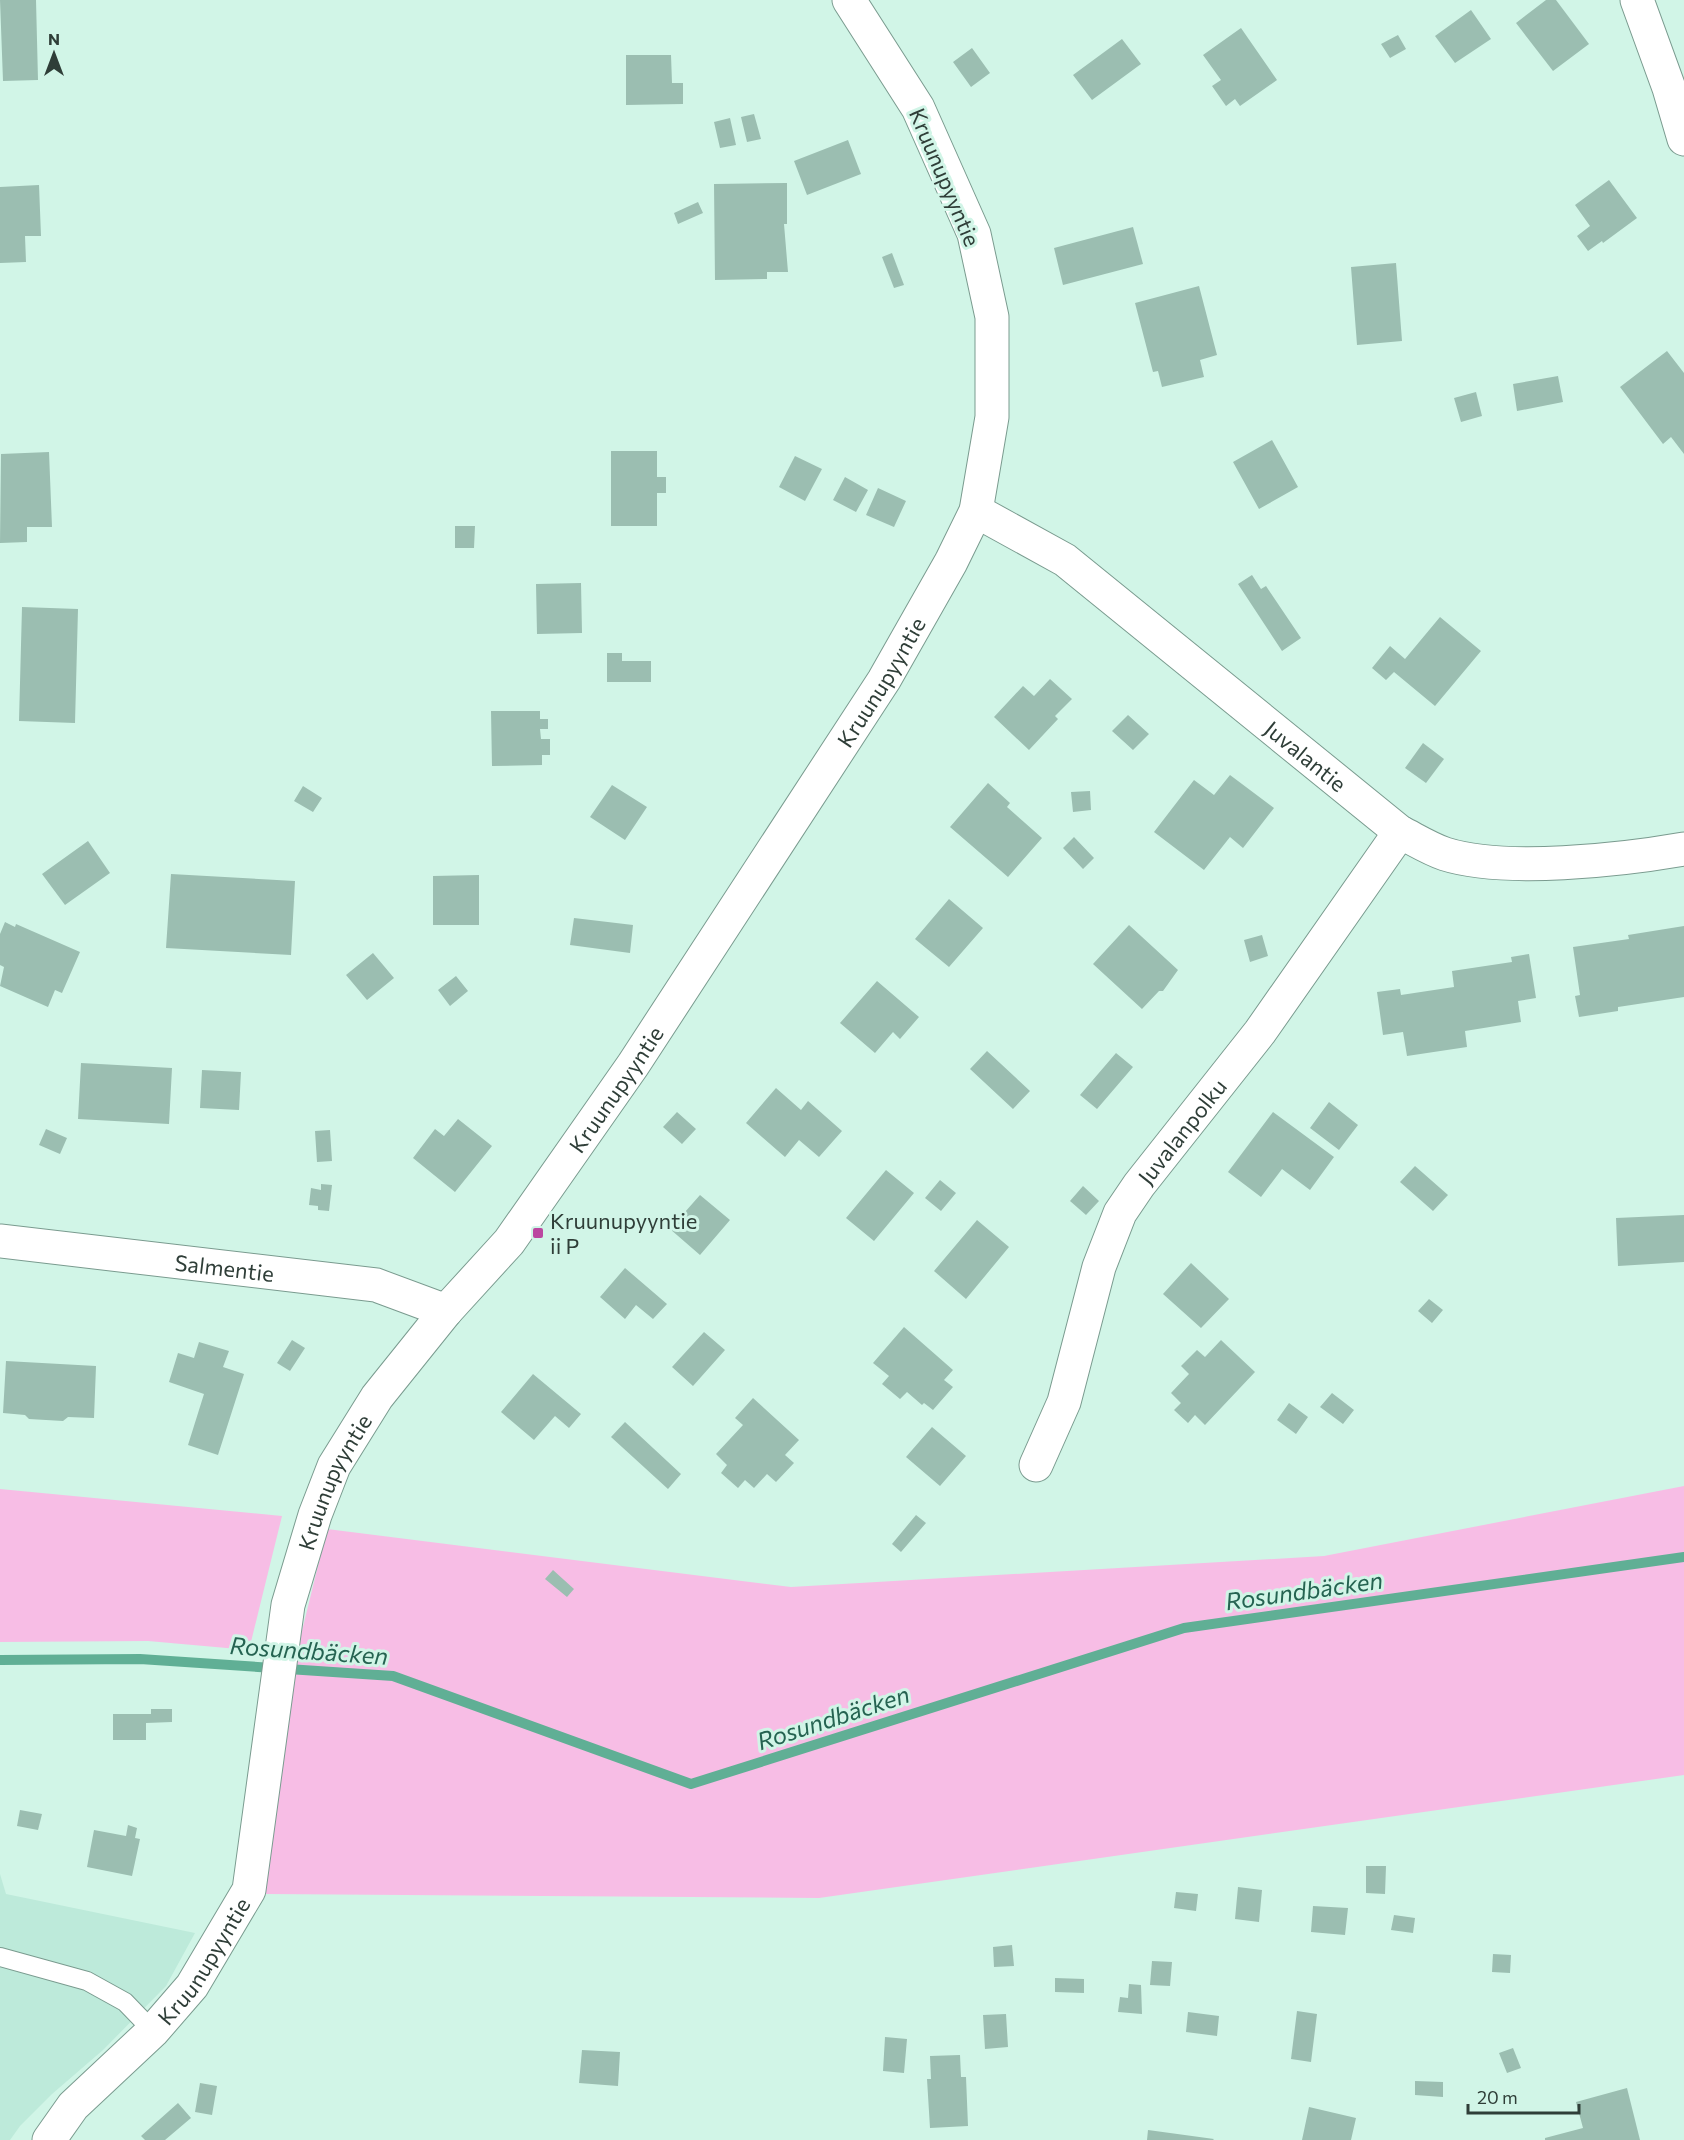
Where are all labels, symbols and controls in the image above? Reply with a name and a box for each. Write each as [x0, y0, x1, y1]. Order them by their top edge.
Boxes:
north arrow [24, 24, 84, 84]
text: N [48, 29, 60, 48]
street label: Kruunupyyntie [904, 104, 986, 250]
street label: Kruunupyyntie [831, 612, 930, 752]
street label: Juvalantie [1260, 715, 1352, 797]
street label: Kruunupyyntie [563, 1021, 668, 1158]
street label: Juvalanpolku [1132, 1073, 1232, 1189]
place label: Kruunupyyntie ii P [550, 1207, 697, 1259]
marker: Kruunupyyntie ii P [531, 1226, 545, 1240]
street label: Salmentie [173, 1248, 276, 1286]
street label: Kruunupyyntie [292, 1409, 377, 1553]
water label: Rosundbäcken [1223, 1565, 1385, 1615]
water label: Rosundbäcken [229, 1630, 389, 1670]
water label: Rosundbäcken [753, 1679, 913, 1755]
street label: Kruunupyyntie [151, 1892, 255, 2030]
scale bar [1468, 2077, 1579, 2115]
text: 20 m [1477, 2086, 1518, 2108]

